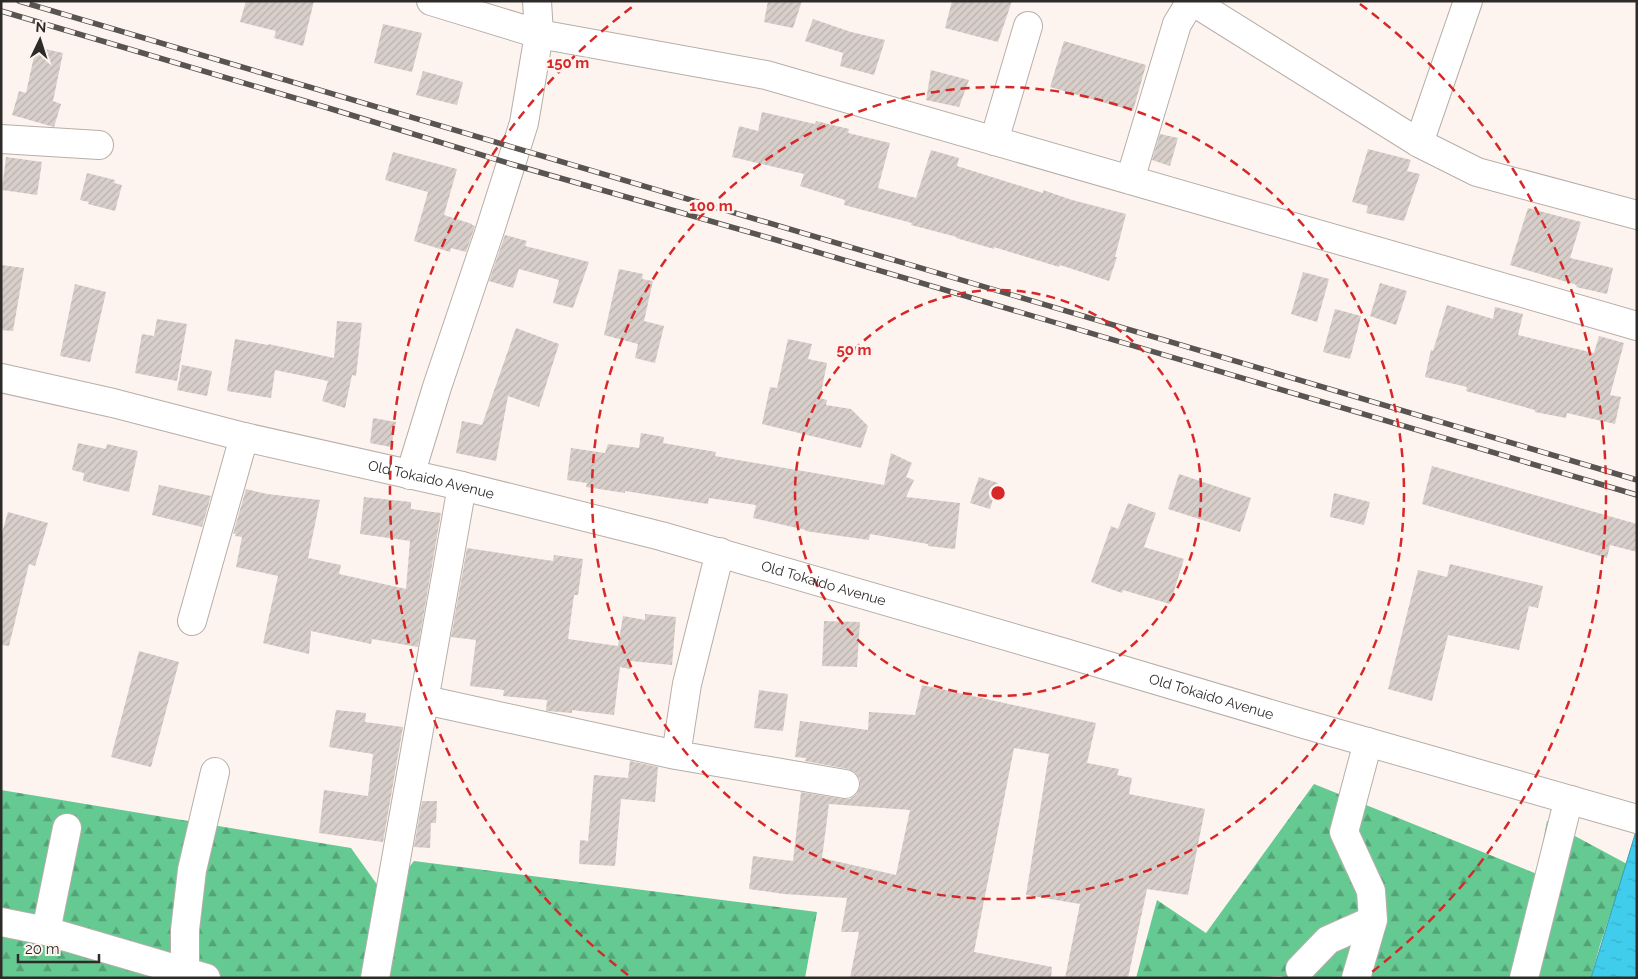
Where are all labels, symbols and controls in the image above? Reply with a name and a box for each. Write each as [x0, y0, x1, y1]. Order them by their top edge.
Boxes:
north arrow [15, 15, 65, 65]
text: N [35, 19, 47, 35]
text: 150 m [547, 54, 589, 72]
text: 100 m [689, 197, 733, 215]
text: 50 m [836, 341, 872, 359]
street label: Old Tokaido Avenue [367, 457, 496, 502]
centre of rings [989, 484, 1007, 502]
street label: Old Tokaido Avenue [759, 557, 888, 609]
street label: Old Tokaido Avenue [1147, 670, 1275, 723]
scale bar [18, 932, 99, 964]
text: 20 m [25, 940, 60, 958]

